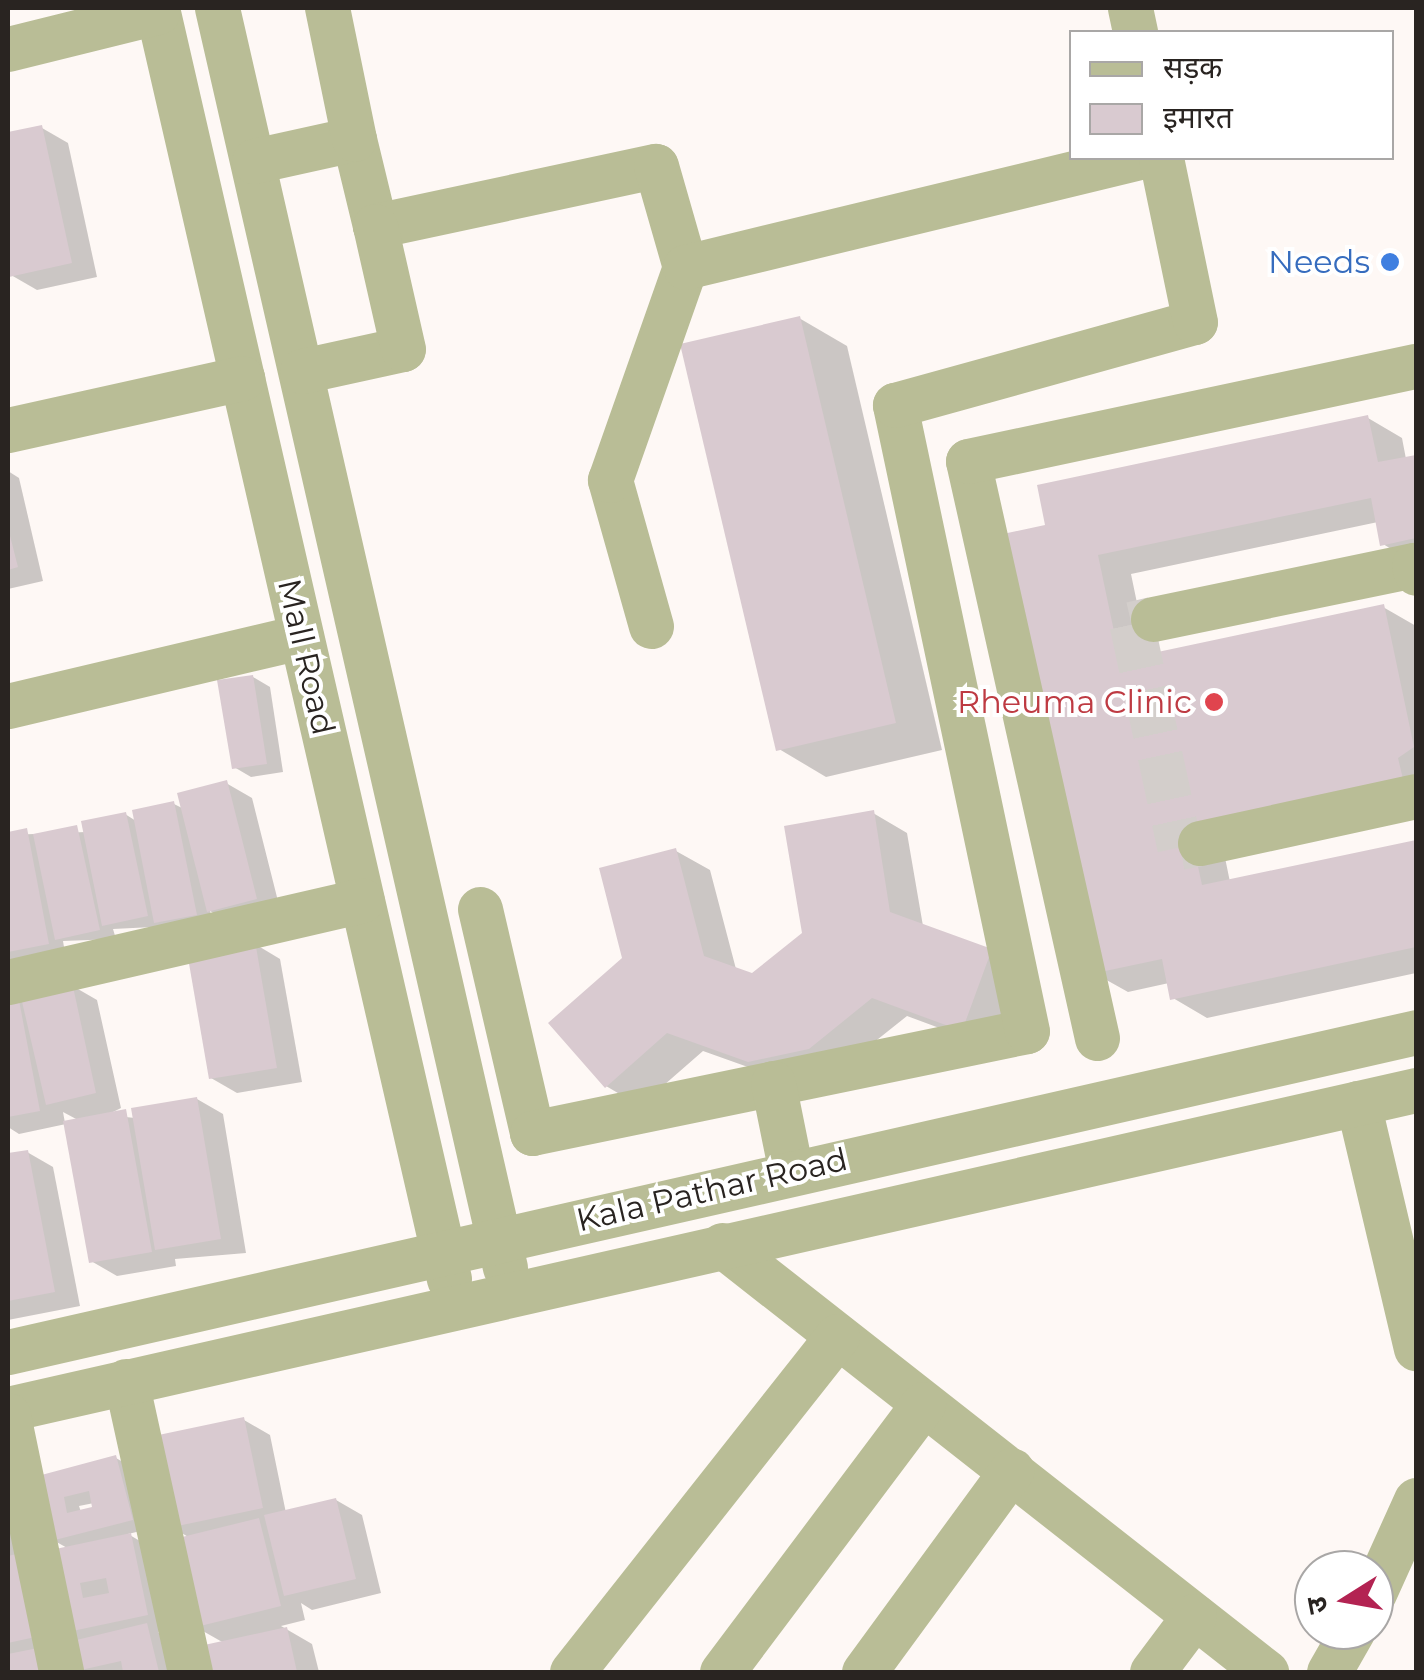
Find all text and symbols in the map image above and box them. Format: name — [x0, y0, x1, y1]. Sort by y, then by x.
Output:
legend — [1069, 30, 1394, 160]
text: सड़क — [1163, 49, 1222, 86]
text: इमारत — [1163, 99, 1233, 136]
place label: Needs — [1268, 243, 1370, 281]
marker: Needs — [1379, 251, 1401, 273]
street label: Mall Road — [269, 575, 343, 739]
place label: Rheuma Clinic — [957, 683, 1192, 721]
marker: Rheuma Clinic — [1201, 689, 1227, 715]
street label: Kala Pathar Road — [573, 1140, 851, 1240]
north arrow — [1294, 1550, 1394, 1650]
text: उ — [1298, 1594, 1335, 1617]

